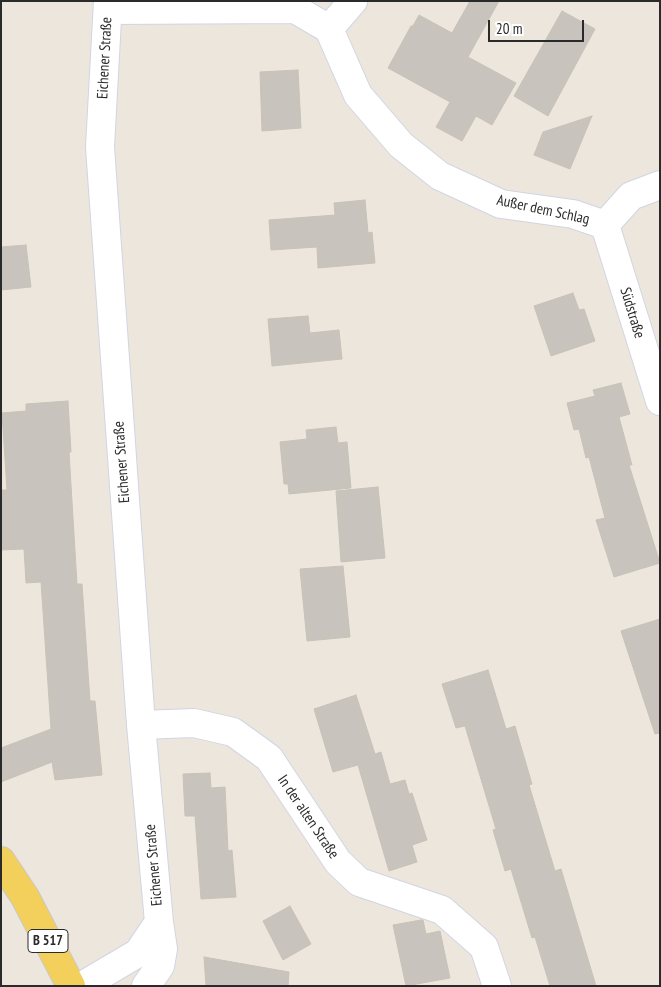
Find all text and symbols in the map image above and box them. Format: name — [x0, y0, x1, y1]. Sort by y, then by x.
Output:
scale bar — [491, 10, 587, 42]
street label: Eichener Straße — [94, 17, 116, 99]
text: 20 m — [496, 19, 522, 38]
street label: Außer dem Schlag — [495, 191, 591, 229]
street label: Südstraße — [616, 285, 648, 341]
street label: Eichener Straße — [110, 420, 134, 504]
street label: In der alten Straße — [273, 772, 343, 862]
street label: Eichener Straße — [141, 823, 167, 907]
road number: B 517 — [28, 929, 68, 952]

